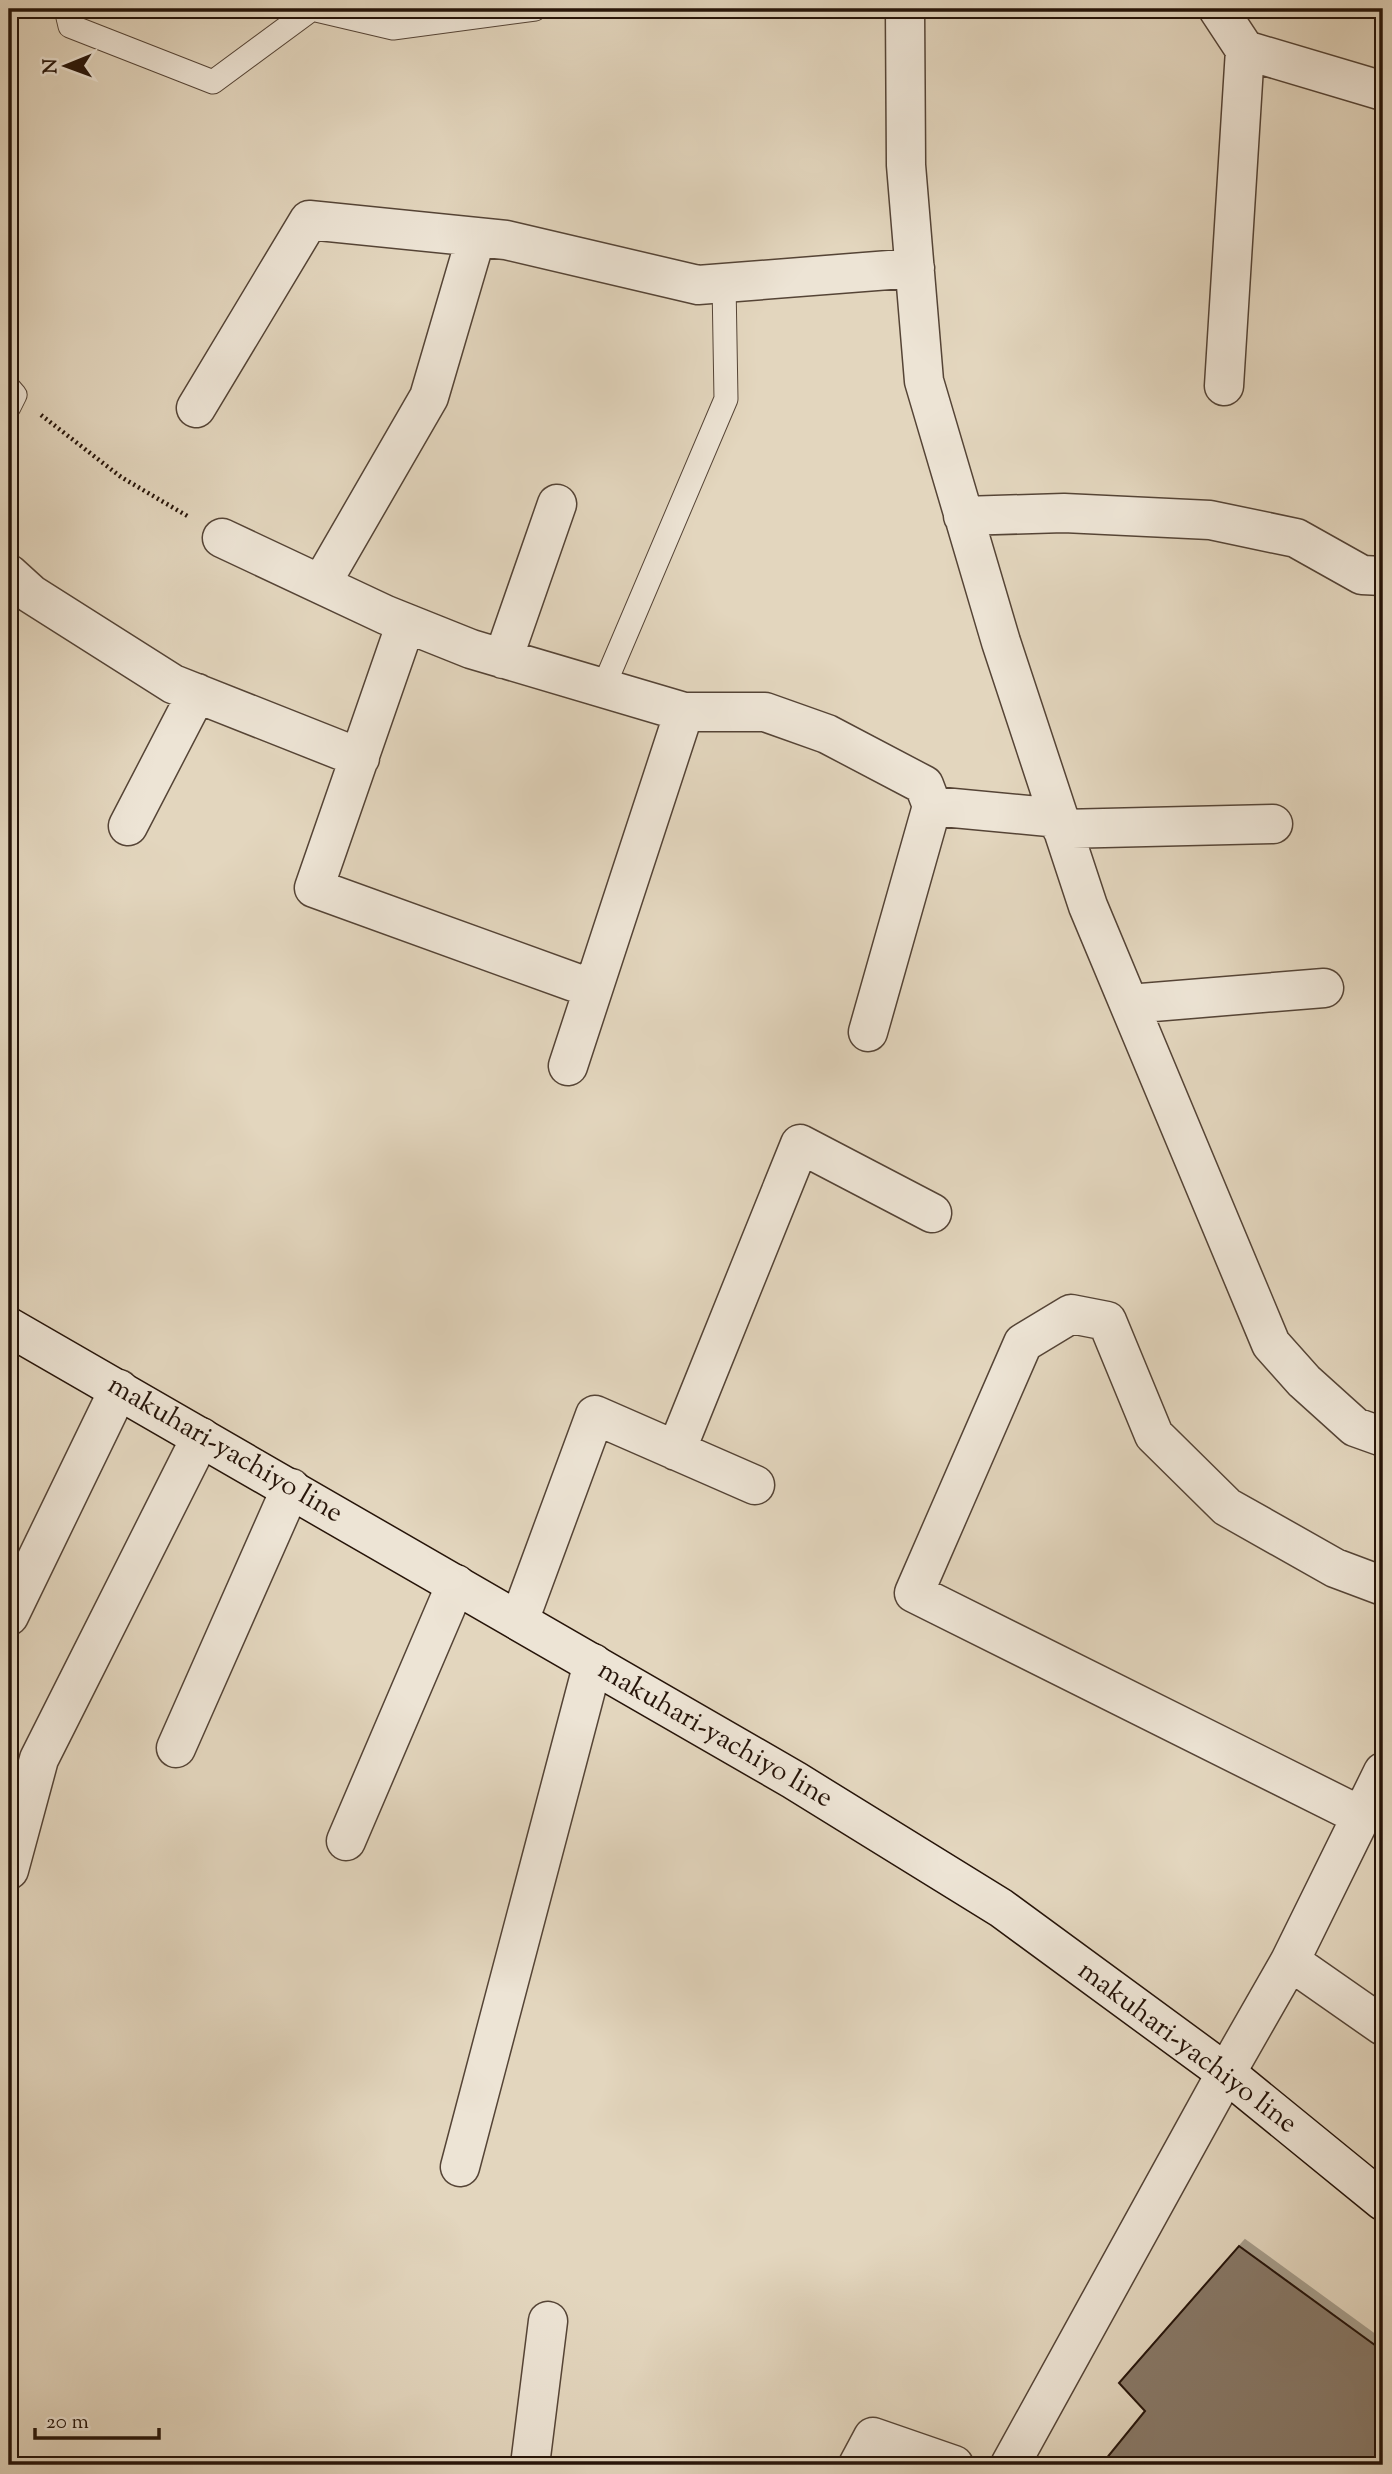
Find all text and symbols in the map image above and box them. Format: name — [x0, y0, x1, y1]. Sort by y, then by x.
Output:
north arrow — [32, 32, 102, 102]
text: N — [38, 58, 65, 74]
street label: makuhari-yachiyo line — [100, 1366, 350, 1534]
street label: makuhari-yachiyo line — [590, 1651, 840, 1819]
street label: makuhari-yachiyo line — [1069, 1952, 1305, 2144]
scale bar — [35, 2397, 159, 2441]
text: 20 m — [46, 2408, 89, 2438]

